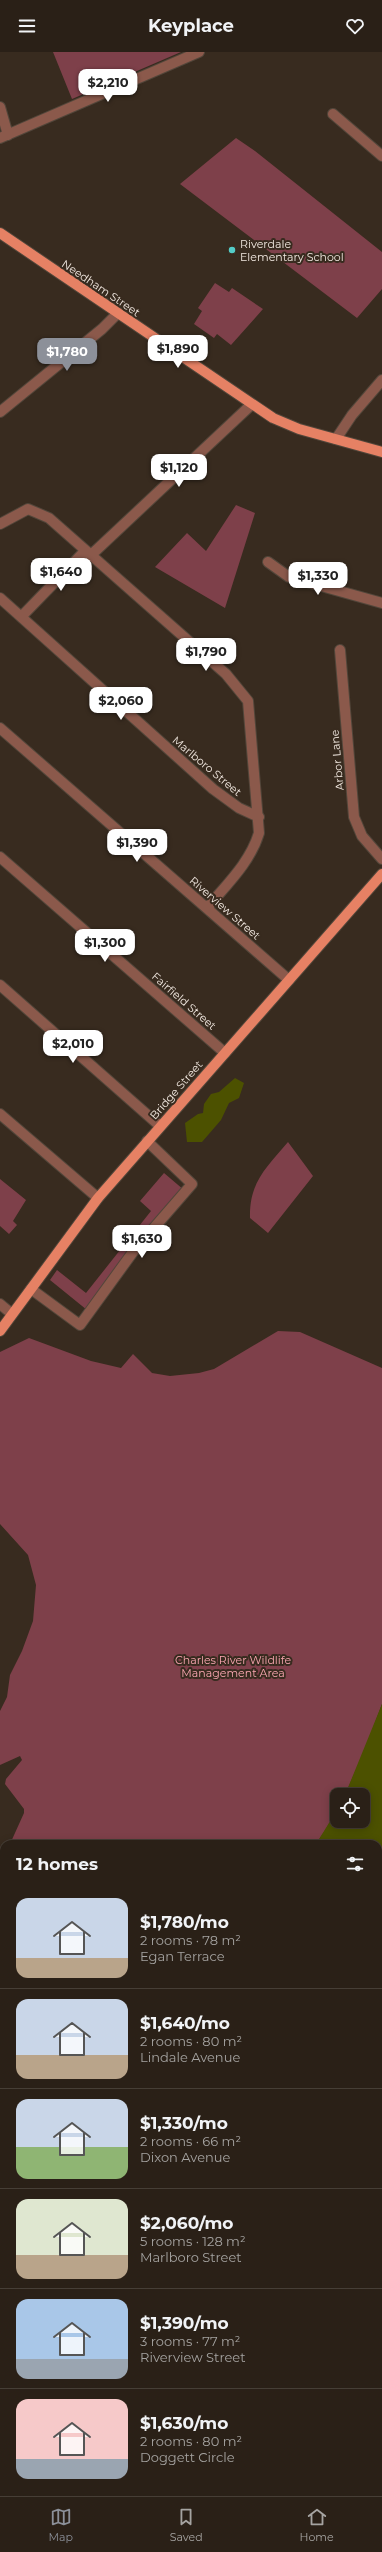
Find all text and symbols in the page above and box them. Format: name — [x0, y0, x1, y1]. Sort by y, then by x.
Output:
icon: menu — [16, 15, 38, 37]
text: Keyplace — [148, 15, 234, 37]
icon: heart — [344, 15, 366, 37]
pin: $2,210 — [75, 69, 141, 103]
text: $2,210 — [87, 74, 129, 90]
place label: Riverdale Elementary School — [240, 237, 344, 264]
marker: Riverdale Elementary School — [227, 245, 237, 255]
street label: Needham Street — [59, 257, 143, 320]
pin: $1,890 — [145, 335, 211, 369]
pin: $1,780 — [34, 338, 100, 372]
text: $1,890 — [157, 340, 199, 356]
text: $1,780 — [46, 343, 88, 359]
pin: $1,120 — [146, 454, 212, 488]
text: $1,120 — [160, 459, 198, 475]
pin: $1,640 — [28, 558, 94, 592]
pin: $1,330 — [285, 562, 351, 596]
text: $1,640 — [40, 563, 82, 579]
text: $1,330 — [298, 567, 338, 583]
pin: $1,790 — [173, 638, 239, 672]
text: $1,790 — [185, 643, 227, 659]
pin: $2,060 — [88, 687, 154, 721]
text: $2,060 — [98, 692, 144, 708]
street label: Arbor Lane — [327, 729, 347, 791]
street label: Marlboro Street — [170, 733, 245, 799]
pin: $1,390 — [104, 829, 170, 863]
text: $1,390 — [116, 834, 158, 850]
street label: Riverview Street — [187, 873, 264, 943]
pin: $1,300 — [72, 929, 138, 963]
text: $1,300 — [84, 934, 126, 950]
street label: Fairfield Street — [149, 969, 219, 1033]
pin: $2,010 — [40, 1030, 106, 1064]
text: $2,010 — [52, 1035, 94, 1051]
street label: Bridge Street — [147, 1057, 206, 1122]
pin: $1,630 — [109, 1225, 175, 1259]
text: $1,630 — [121, 1230, 163, 1246]
park label: Charles River Wildlife Management Area — [175, 1653, 291, 1680]
map controls — [330, 1788, 370, 1828]
button: locate — [330, 1788, 370, 1828]
icon: filters — [344, 1853, 366, 1875]
text: 12 homes — [16, 1854, 98, 1874]
text: $1,780/mo — [140, 1912, 229, 1932]
icon: home — [48, 1914, 96, 1962]
text: 2 rooms · 78 m² — [140, 1932, 241, 1948]
text: Egan Terrace — [140, 1948, 225, 1964]
text: $1,640/mo — [140, 2013, 230, 2033]
icon: home — [48, 2015, 96, 2063]
text: 2 rooms · 80 m² — [140, 2033, 242, 2049]
text: Lindale Avenue — [140, 2049, 240, 2065]
text: $1,330/mo — [140, 2113, 228, 2133]
icon: home — [48, 2115, 96, 2163]
text: 2 rooms · 66 m² — [140, 2133, 241, 2149]
text: Dixon Avenue — [140, 2149, 230, 2165]
text: $2,060/mo — [140, 2213, 233, 2233]
icon: home — [48, 2215, 96, 2263]
text: 5 rooms · 128 m² — [140, 2233, 246, 2249]
text: Marlboro Street — [140, 2249, 242, 2265]
text: $1,390/mo — [140, 2313, 229, 2333]
icon: home — [48, 2315, 96, 2363]
text: 3 rooms · 77 m² — [140, 2333, 240, 2349]
text: Riverview Street — [140, 2349, 245, 2365]
text: $1,630/mo — [140, 2413, 228, 2433]
icon: home — [48, 2415, 96, 2463]
text: 2 rooms · 80 m² — [140, 2433, 242, 2449]
text: Doggett Circle — [140, 2449, 235, 2465]
tab: Map — [48, 2506, 73, 2544]
tab: Saved — [170, 2506, 203, 2544]
tab: Home — [299, 2506, 334, 2544]

